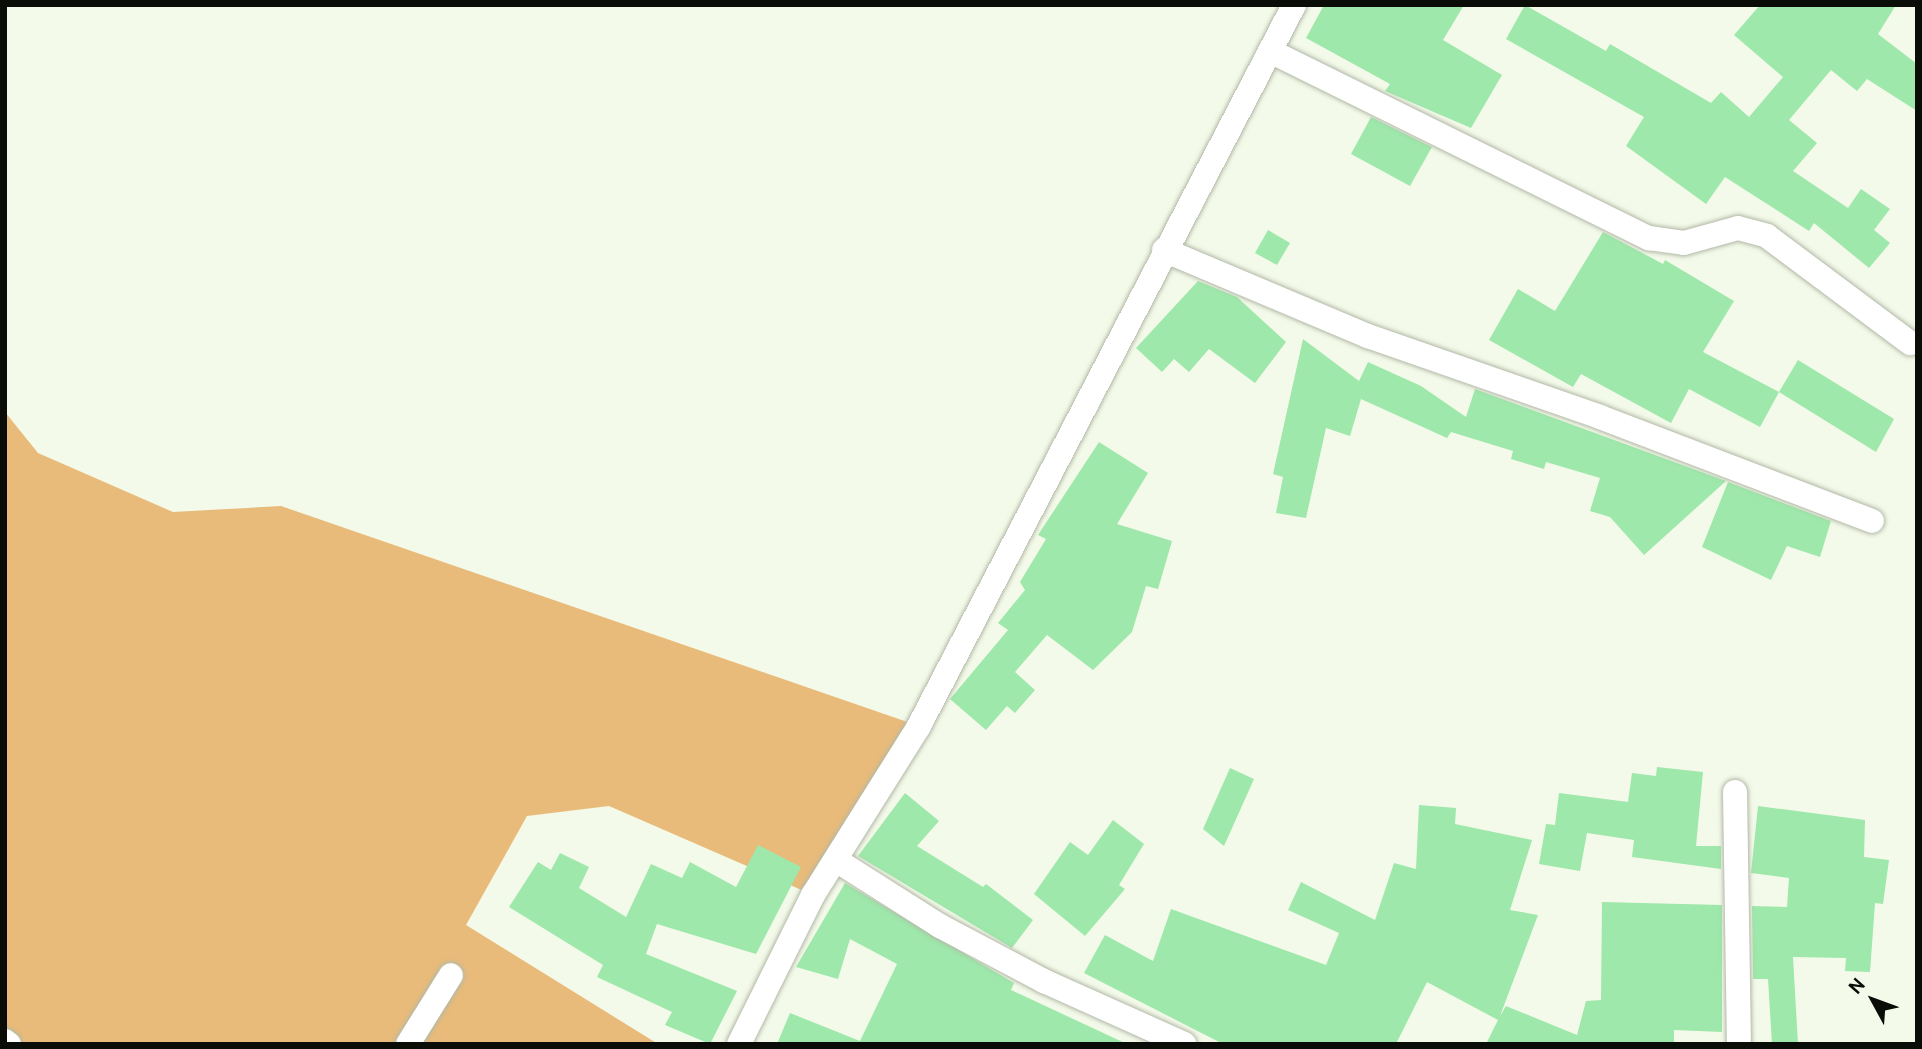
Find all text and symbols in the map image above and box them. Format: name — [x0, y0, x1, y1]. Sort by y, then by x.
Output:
north arrow — [1838, 965, 1908, 1035]
text: N — [1844, 973, 1870, 999]

